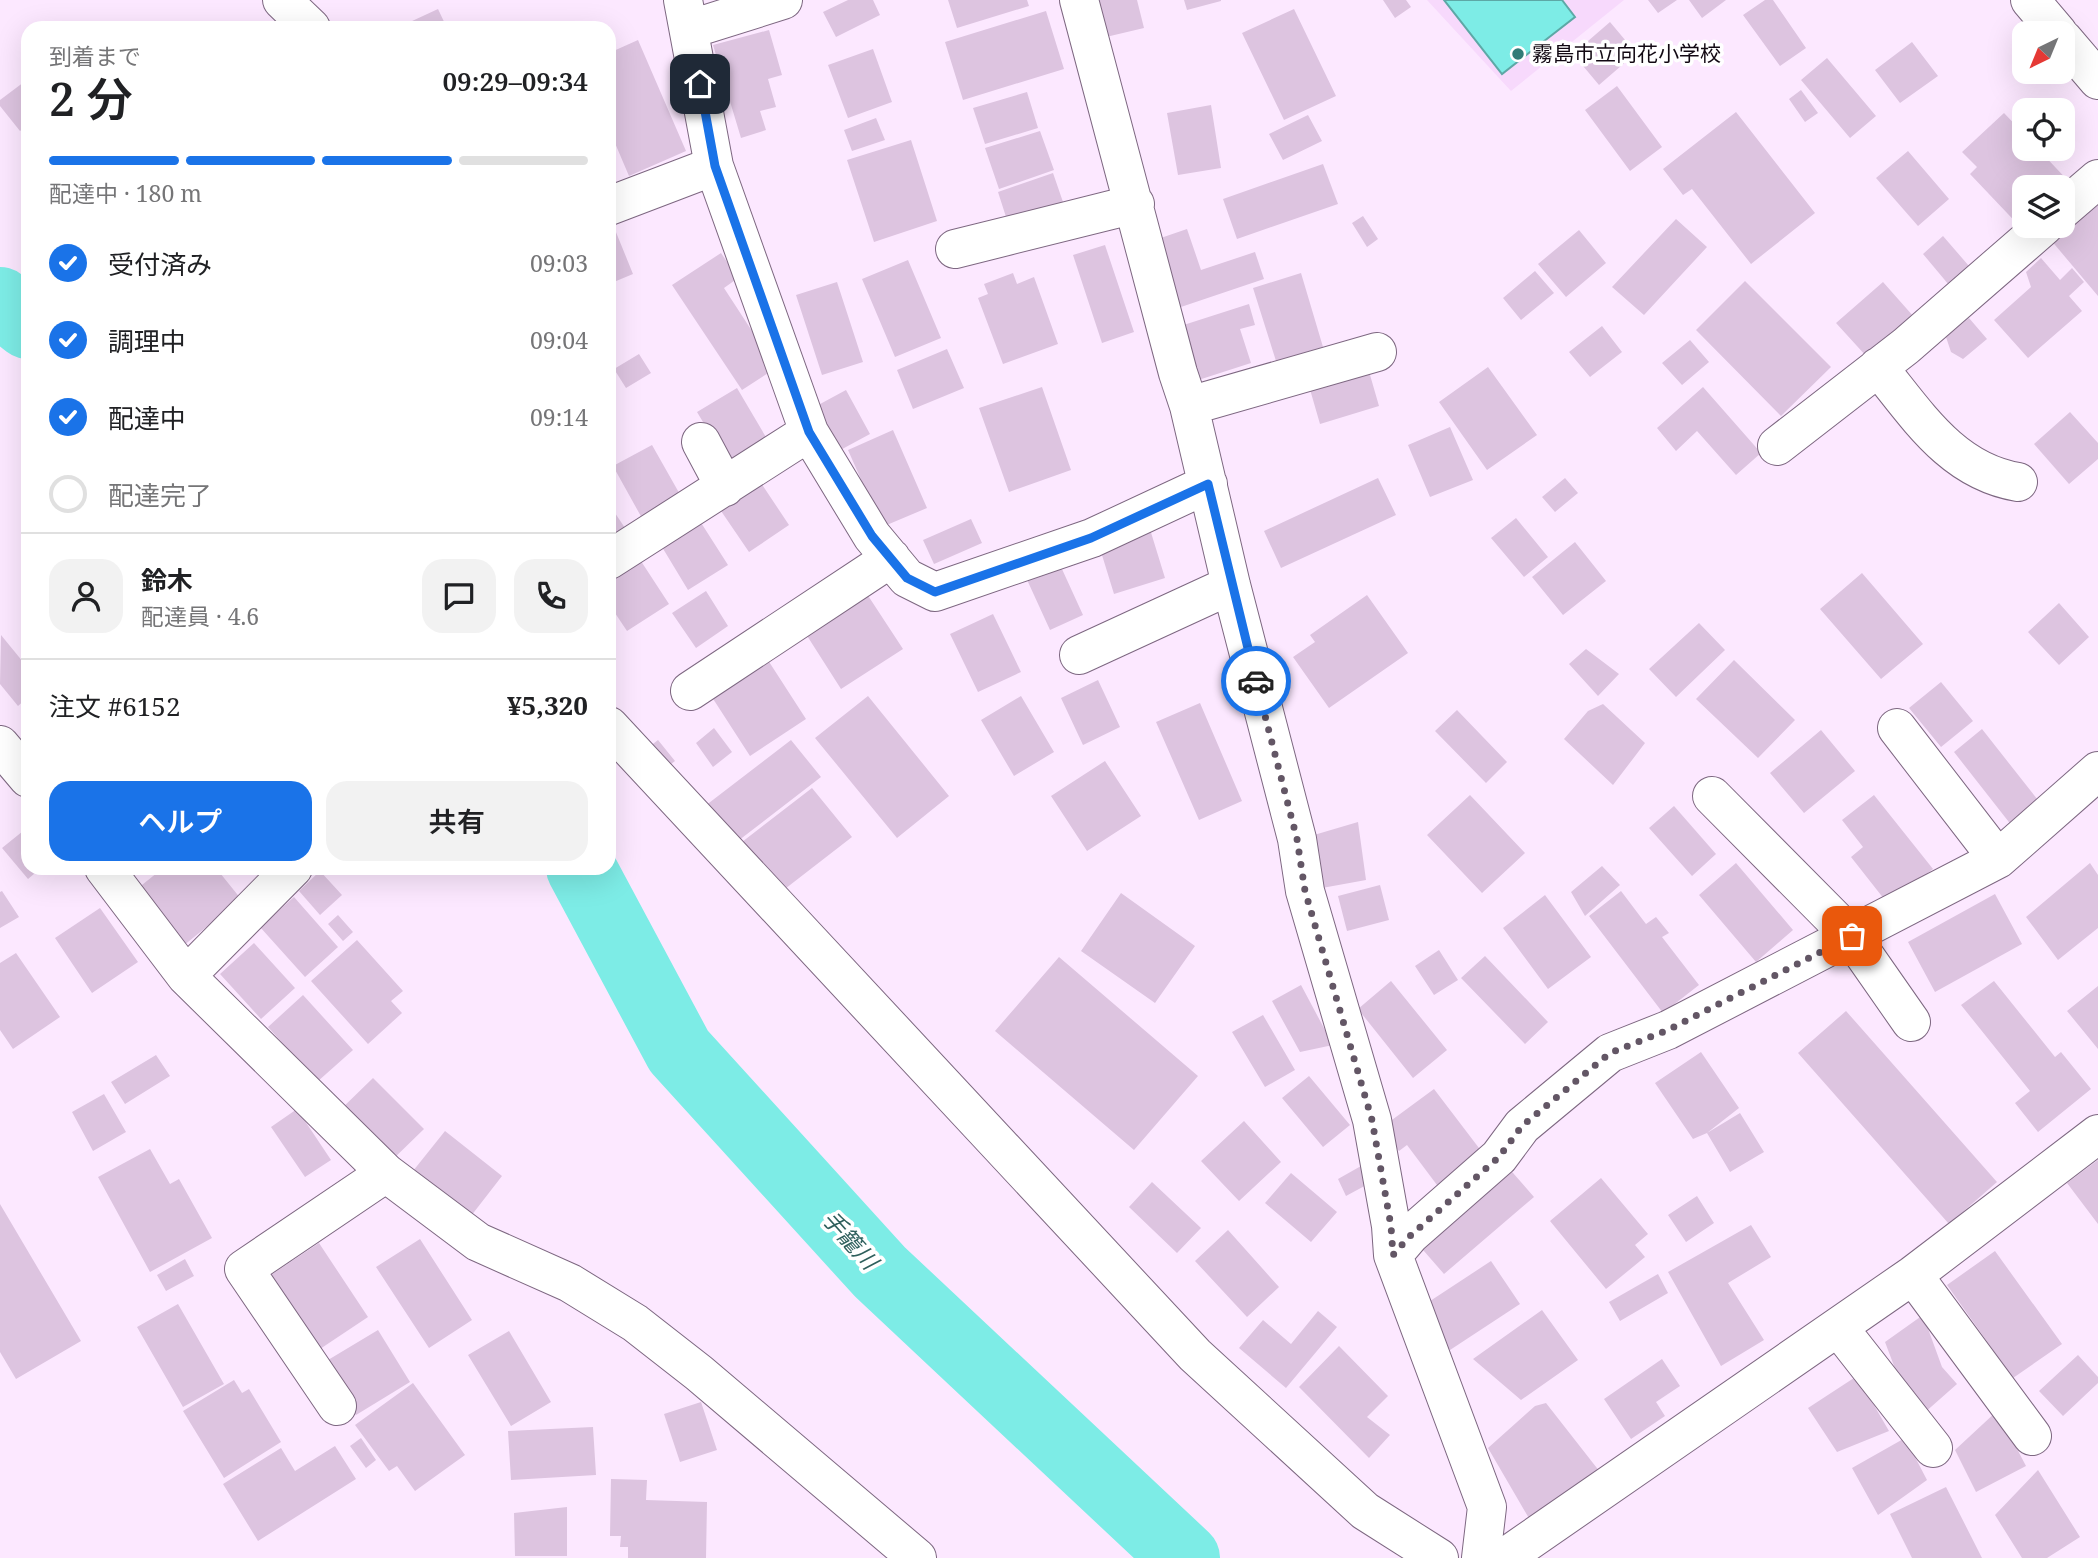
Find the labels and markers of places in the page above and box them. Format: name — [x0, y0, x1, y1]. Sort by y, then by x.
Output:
place label: 霧島市立向花小学校 — [1532, 39, 1721, 67]
marker: 霧島市立向花小学校 — [1510, 46, 1526, 62]
pin — [670, 54, 730, 114]
pin — [1822, 906, 1882, 966]

